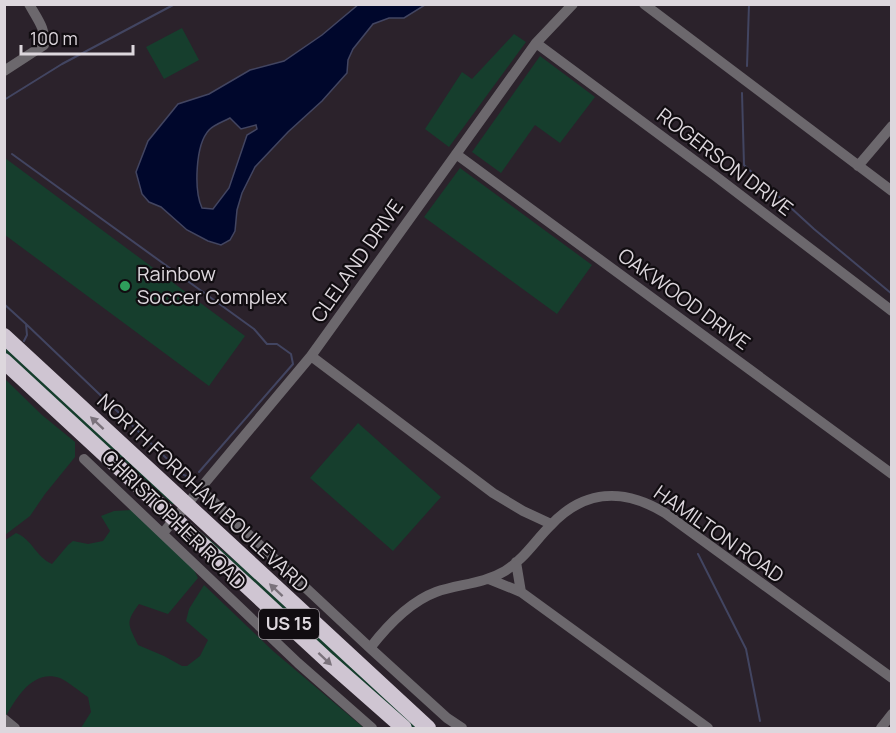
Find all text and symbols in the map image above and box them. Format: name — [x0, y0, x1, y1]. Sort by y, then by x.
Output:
scale bar — [21, 18, 134, 56]
text: 100 m — [30, 26, 78, 50]
street label: ROGERSON DRIVE — [652, 102, 799, 222]
street label: CLELAND DRIVE — [304, 194, 409, 327]
street label: OAKWOOD DRIVE — [613, 241, 756, 356]
place label: Rainbow Soccer Complex — [137, 260, 287, 310]
marker: Rainbow Soccer Complex — [118, 279, 132, 293]
street label: NORTH FORDHAM BOULEVARD — [92, 387, 315, 598]
one-way arrow — [90, 417, 105, 430]
street label: CHRISTOPHER ROAD — [96, 444, 252, 596]
street label: HAMILTON ROAD — [649, 479, 790, 589]
one-way arrow — [269, 584, 284, 597]
road number: US 15 — [259, 609, 319, 639]
one-way arrow — [318, 652, 333, 666]

